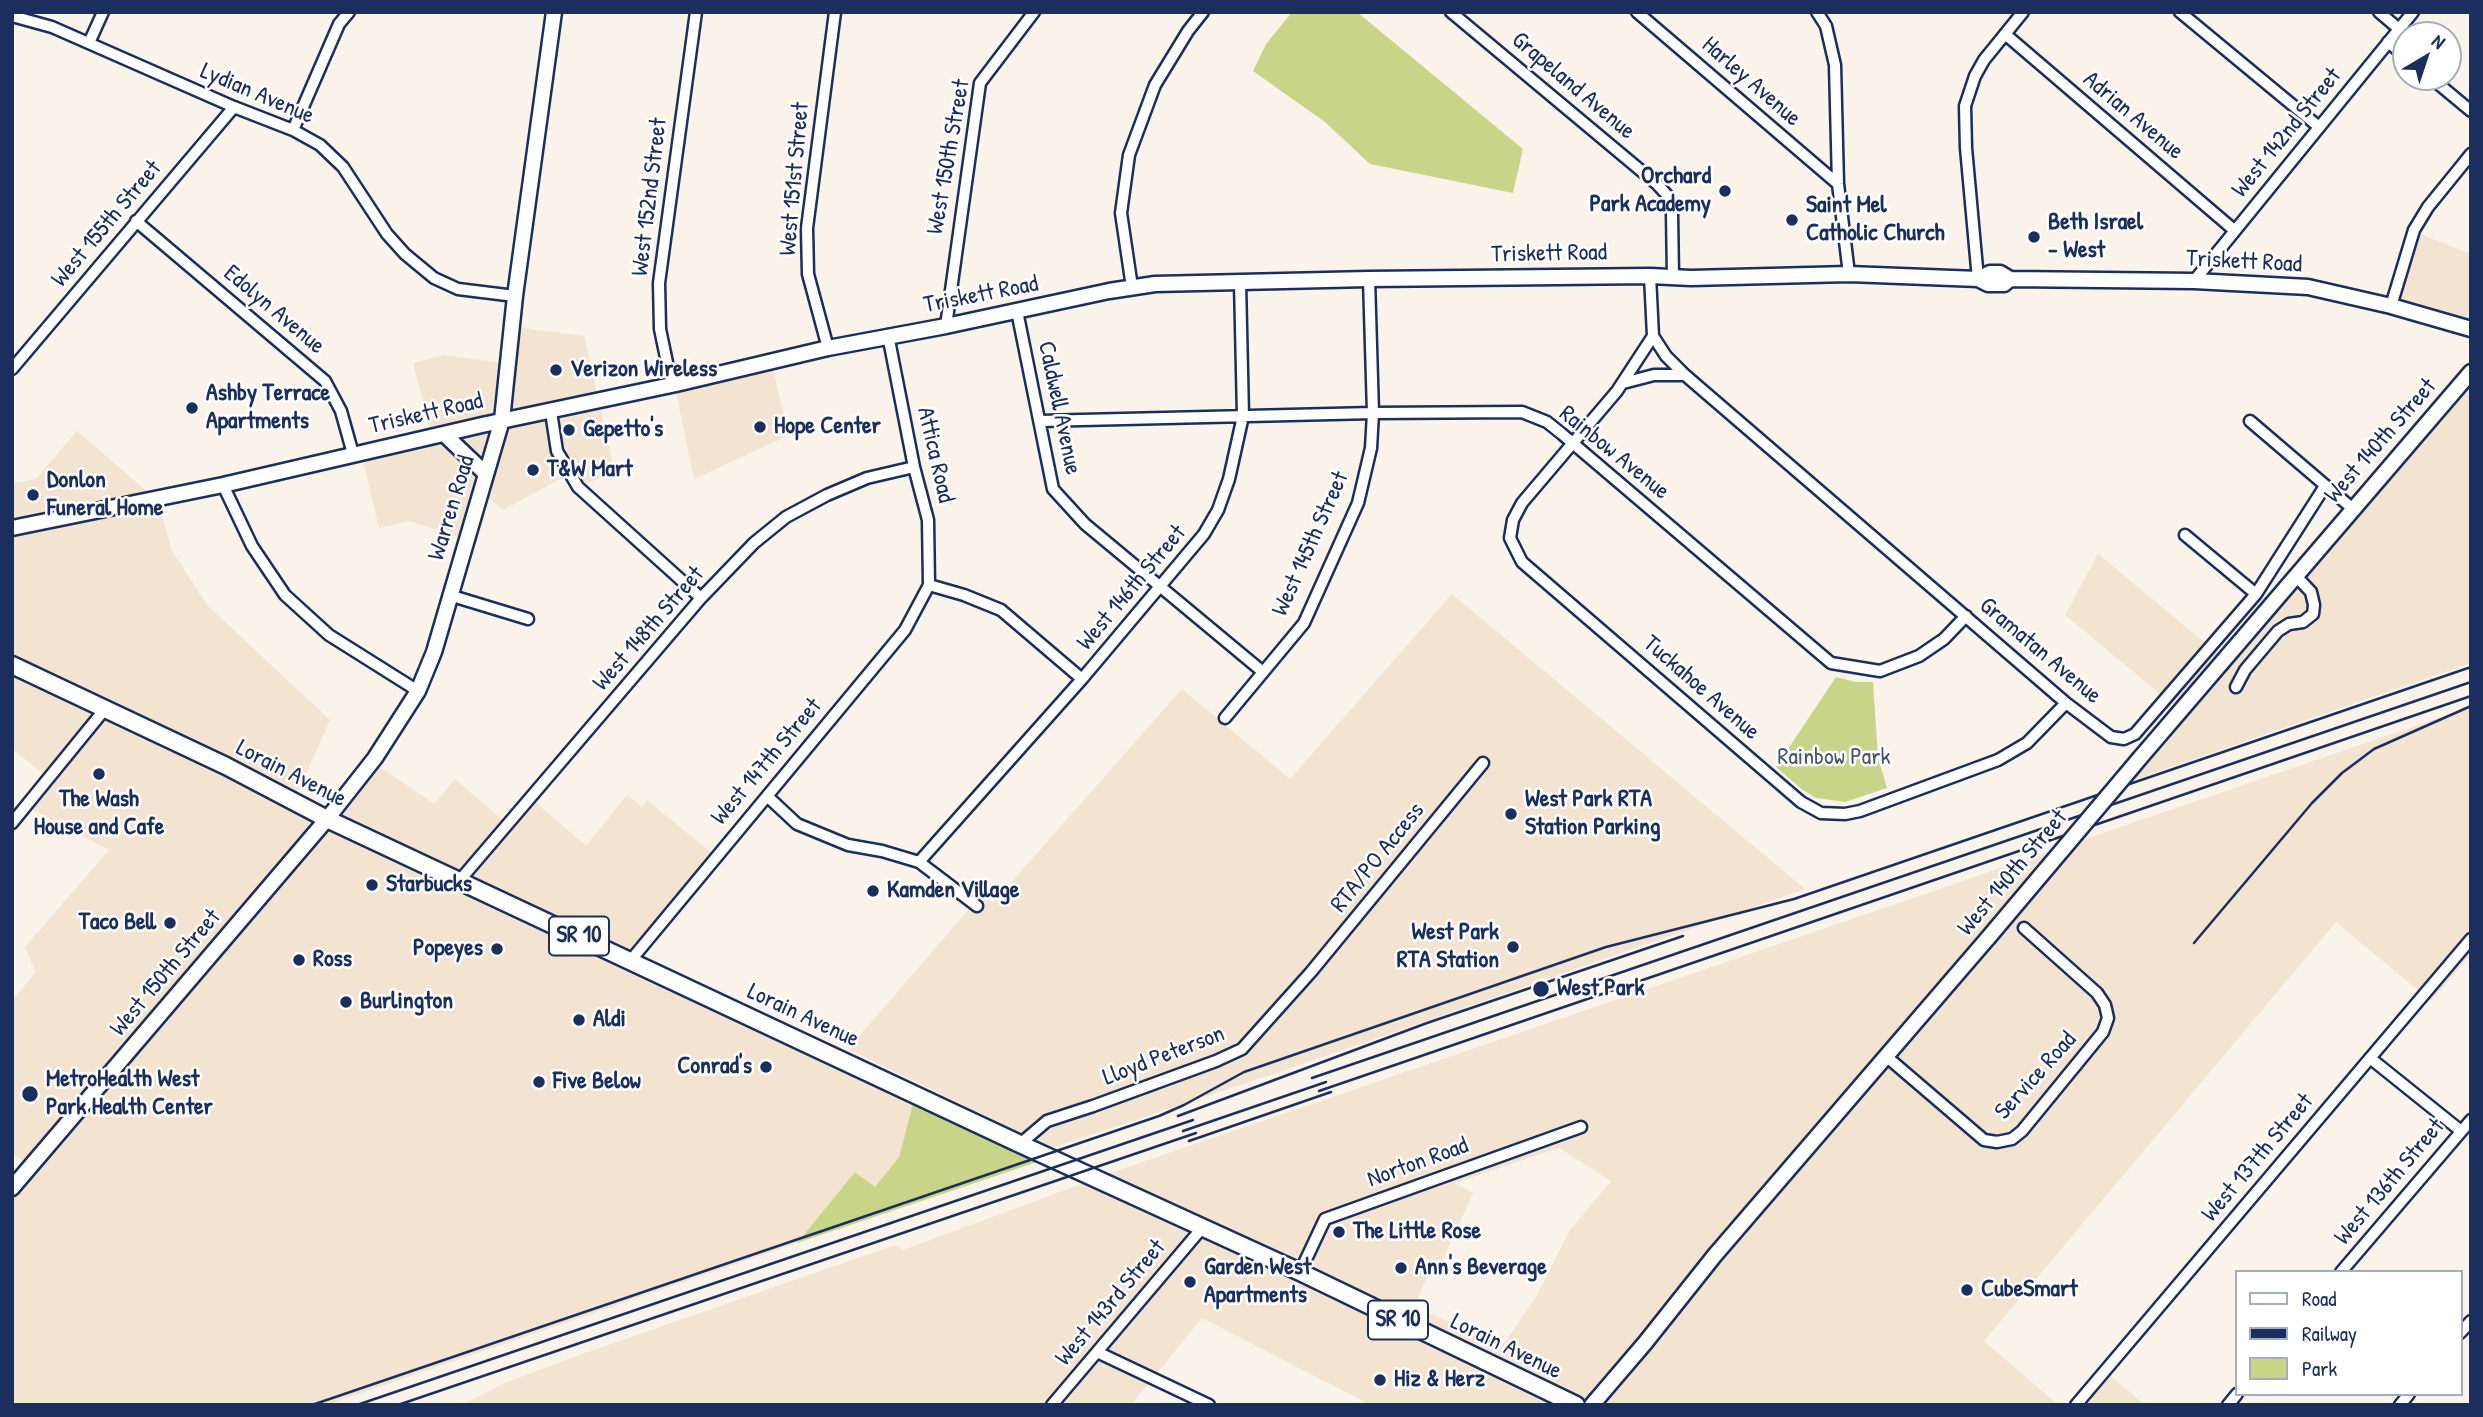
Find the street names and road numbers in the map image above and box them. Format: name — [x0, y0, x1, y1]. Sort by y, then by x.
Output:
street label: Grapeland Avenue — [1505, 26, 1641, 146]
street label: Harley Avenue — [1695, 31, 1807, 133]
street label: Lydian Avenue — [196, 57, 318, 131]
street label: West 142nd Street — [2226, 63, 2348, 203]
street label: Adrian Avenue — [2077, 66, 2189, 166]
street label: West 150th Street — [921, 77, 977, 237]
street label: West 151st Street — [774, 101, 816, 257]
street label: West 152nd Street — [626, 116, 674, 278]
street label: West 155th Street — [46, 155, 168, 293]
street label: Triskett Road — [1491, 239, 1607, 269]
street label: Triskett Road — [2185, 245, 2303, 279]
street label: Edolyn Avenue — [217, 259, 331, 361]
street label: Triskett Road — [921, 270, 1041, 320]
street label: Caldwell Avenue — [1031, 339, 1087, 477]
street label: West 140th Street — [2319, 373, 2443, 509]
street label: Triskett Road — [366, 387, 486, 441]
street label: Rainbow Avenue — [1553, 400, 1675, 506]
street label: Attica Road — [910, 404, 960, 506]
street label: Warren Road — [422, 452, 482, 564]
street label: West 145th Street — [1266, 467, 1356, 621]
street label: West 146th Street — [1071, 520, 1193, 656]
street label: West 148th Street — [587, 561, 711, 697]
street label: Gramatan Avenue — [1973, 592, 2107, 710]
street label: Tuckahoe Avenue — [1637, 630, 1765, 746]
street label: West 147th Street — [706, 693, 828, 831]
street label: Lorain Avenue — [231, 734, 351, 814]
street label: RTA/PO Access — [1325, 797, 1431, 919]
street label: West 140th Street — [1952, 804, 2074, 942]
street label: West 150th Street — [105, 904, 227, 1042]
road number: SR 10 — [549, 917, 609, 956]
street label: Lorain Avenue — [743, 978, 863, 1054]
street label: Lloyd Peterson — [1099, 1020, 1229, 1092]
street label: Service Road — [1989, 1026, 2083, 1126]
street label: West 137th Street — [2196, 1088, 2320, 1228]
street label: West 136th Street — [2329, 1113, 2451, 1251]
street label: Norton Road — [1364, 1131, 1472, 1195]
street label: West 143rd Street — [1050, 1234, 1172, 1372]
road number: SR 10 — [1368, 1301, 1428, 1340]
street label: Lorain Avenue — [1446, 1308, 1566, 1386]

